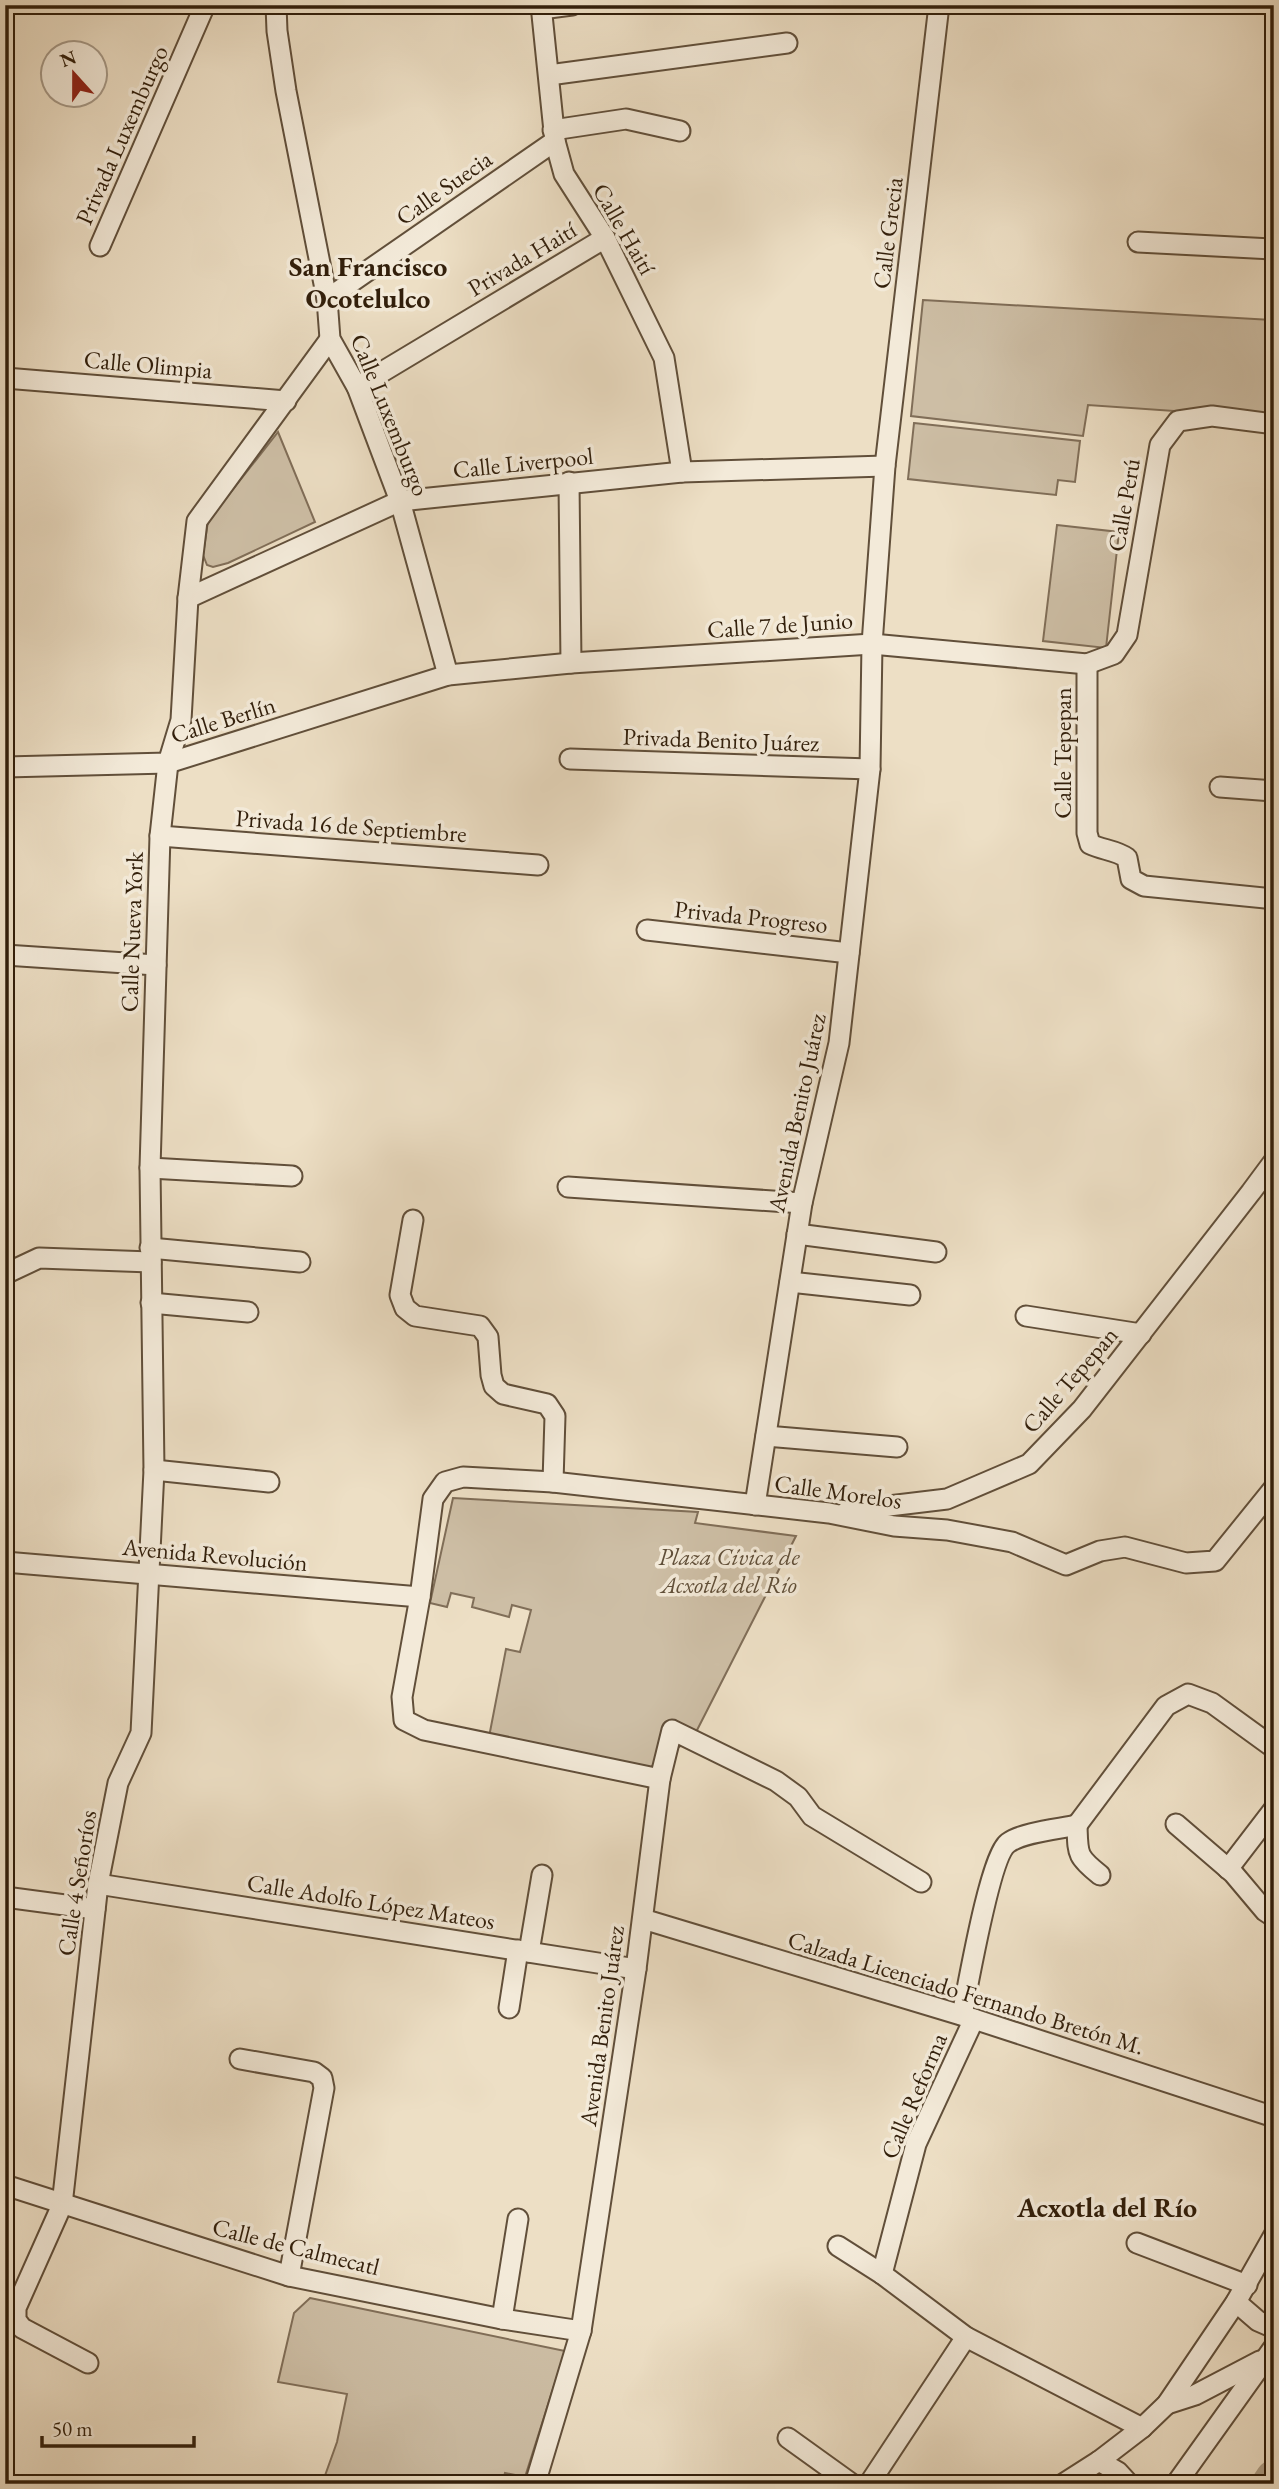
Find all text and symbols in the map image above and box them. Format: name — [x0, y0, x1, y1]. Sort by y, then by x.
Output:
north arrow — [38, 38, 108, 108]
street label: Privada Luxemburgo — [68, 40, 175, 229]
text: N — [56, 44, 80, 73]
street label: Calle Suecia — [390, 143, 498, 232]
street label: Calle Grecia — [865, 175, 910, 290]
street label: Calle Haití — [586, 177, 663, 280]
street label: Privada Haití — [462, 214, 582, 303]
district label: San Francisco Ocotelulco — [289, 248, 447, 316]
street label: Calle Luxemburgo — [344, 329, 437, 500]
street label: Calle Olimpia — [83, 343, 214, 386]
street label: Calle Liverpool — [451, 440, 595, 485]
street label: Calle Perú — [1100, 455, 1147, 554]
street label: Calle 7 de Junio — [706, 604, 854, 645]
street label: Calle Tepepan — [1047, 687, 1078, 819]
street label: Calle Berlín — [167, 689, 279, 750]
street label: Privada Benito Juárez — [622, 721, 820, 758]
street label: Privada 16 de Septiembre — [234, 802, 468, 849]
street label: Calle Nueva York — [113, 851, 150, 1013]
street label: Privada Progreso — [673, 893, 829, 940]
street label: Avenida Benito Juárez — [760, 1011, 833, 1216]
street label: Calle Tepepan — [1015, 1320, 1125, 1439]
street label: Calle Morelos — [772, 1467, 904, 1516]
street label: Avenida Revolución — [120, 1531, 309, 1578]
park label: Plaza Cívica de Acxotla del Río — [658, 1541, 801, 1600]
street label: Calle 4 Señoríos — [50, 1808, 103, 1958]
street label: Calle Adolfo López Mateos — [245, 1867, 497, 1936]
street label: Calzada Licenciado Fernando Bretón M. — [784, 1923, 1148, 2062]
street label: Avenida Benito Juárez — [572, 1924, 631, 2129]
street label: Calle Reforma — [873, 2028, 954, 2164]
district label: Acxotla del Río — [1016, 2189, 1197, 2225]
street label: Calle de Calmecatl — [209, 2211, 383, 2282]
scale bar — [42, 2405, 194, 2449]
text: 50 m — [52, 2415, 93, 2442]

